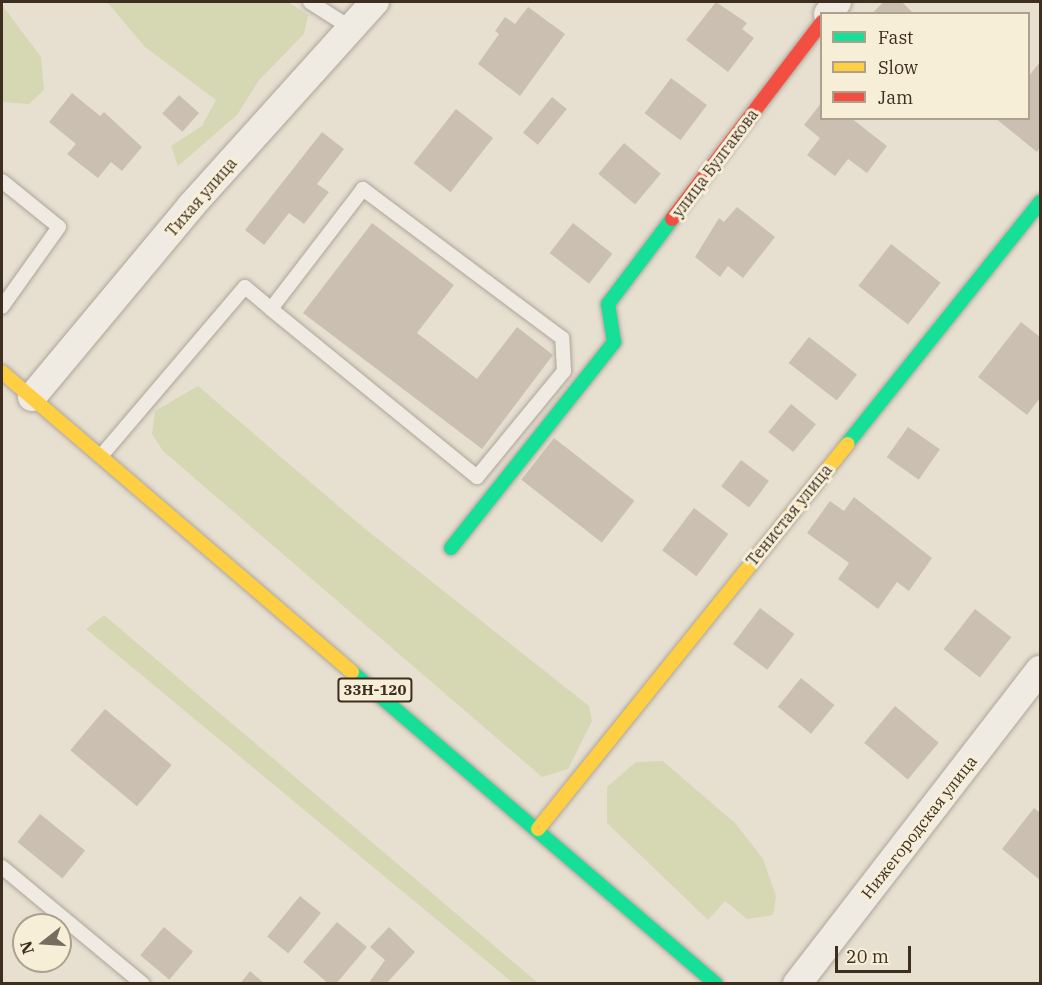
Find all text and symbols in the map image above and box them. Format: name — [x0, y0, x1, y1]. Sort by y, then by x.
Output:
legend — [820, 12, 1030, 120]
text: Fast — [878, 26, 913, 49]
text: Slow — [878, 56, 918, 79]
text: Jam — [878, 86, 913, 109]
street label: улица Булгакова — [668, 105, 762, 221]
street label: Тихая улица — [161, 153, 241, 241]
street label: Тенистая улица — [742, 460, 836, 570]
road number: 33Н-120 — [336, 678, 414, 702]
street label: Нижегородская улица — [857, 752, 981, 902]
north arrow — [12, 913, 72, 973]
scale bar — [838, 934, 914, 972]
text: N — [15, 939, 38, 957]
text: 20 m — [846, 945, 889, 968]

